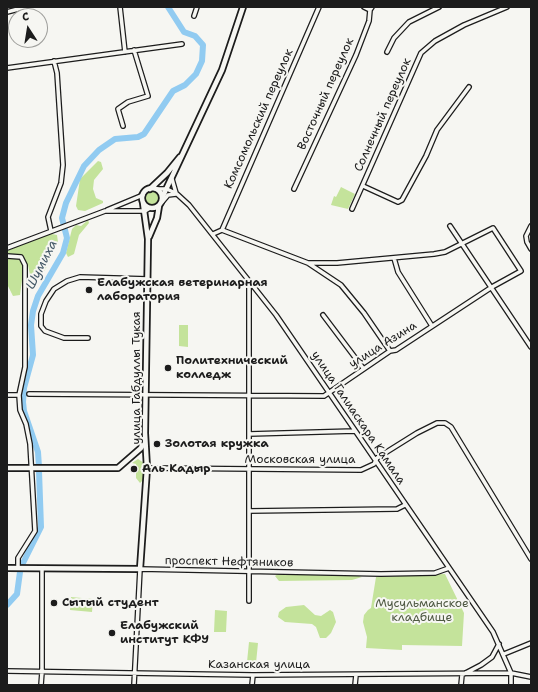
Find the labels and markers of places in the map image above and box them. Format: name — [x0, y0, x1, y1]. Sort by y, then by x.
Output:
place label: Елабужская ветеринарная лаборатория — [97, 276, 268, 304]
marker: Елабужская ветеринарная лаборатория — [84, 285, 94, 295]
place label: Политехнический колледж — [176, 354, 288, 382]
marker: Политехнический колледж — [163, 363, 173, 373]
place label: Золотая кружка — [165, 437, 269, 451]
marker: Золотая кружка — [152, 439, 162, 449]
place label: Аль Кадыр — [142, 462, 211, 476]
marker: Аль Кадыр — [129, 464, 139, 474]
place label: Сытый студент — [62, 596, 159, 610]
marker: Сытый студент — [49, 598, 59, 608]
place label: Елабужский институт КФУ — [120, 619, 209, 647]
marker: Елабужский институт КФУ — [107, 628, 117, 638]

